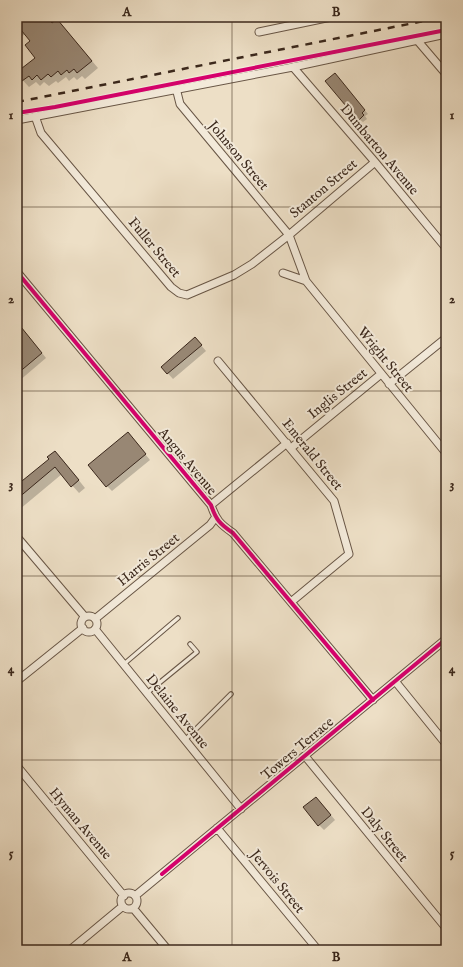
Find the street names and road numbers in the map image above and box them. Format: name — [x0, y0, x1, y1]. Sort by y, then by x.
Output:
street label: Dumbarton Avenue — [336, 100, 423, 199]
street label: Johnson Street — [203, 116, 273, 194]
street label: Stanton Street — [286, 155, 361, 222]
street label: Fuller Street — [124, 214, 185, 282]
street label: Wright Street — [353, 323, 417, 396]
street label: Inglis Street — [304, 364, 371, 423]
street label: Emerald Street — [278, 415, 347, 494]
street label: Angus Avenue — [153, 423, 221, 499]
street label: Harris Street — [114, 529, 184, 590]
street label: Delaine Avenue — [142, 671, 213, 753]
street label: Towers Terrace — [258, 713, 338, 784]
street label: Hyman Avenue — [45, 784, 116, 864]
street label: Daly Street — [357, 803, 412, 866]
street label: Jervois Street — [245, 844, 309, 917]

